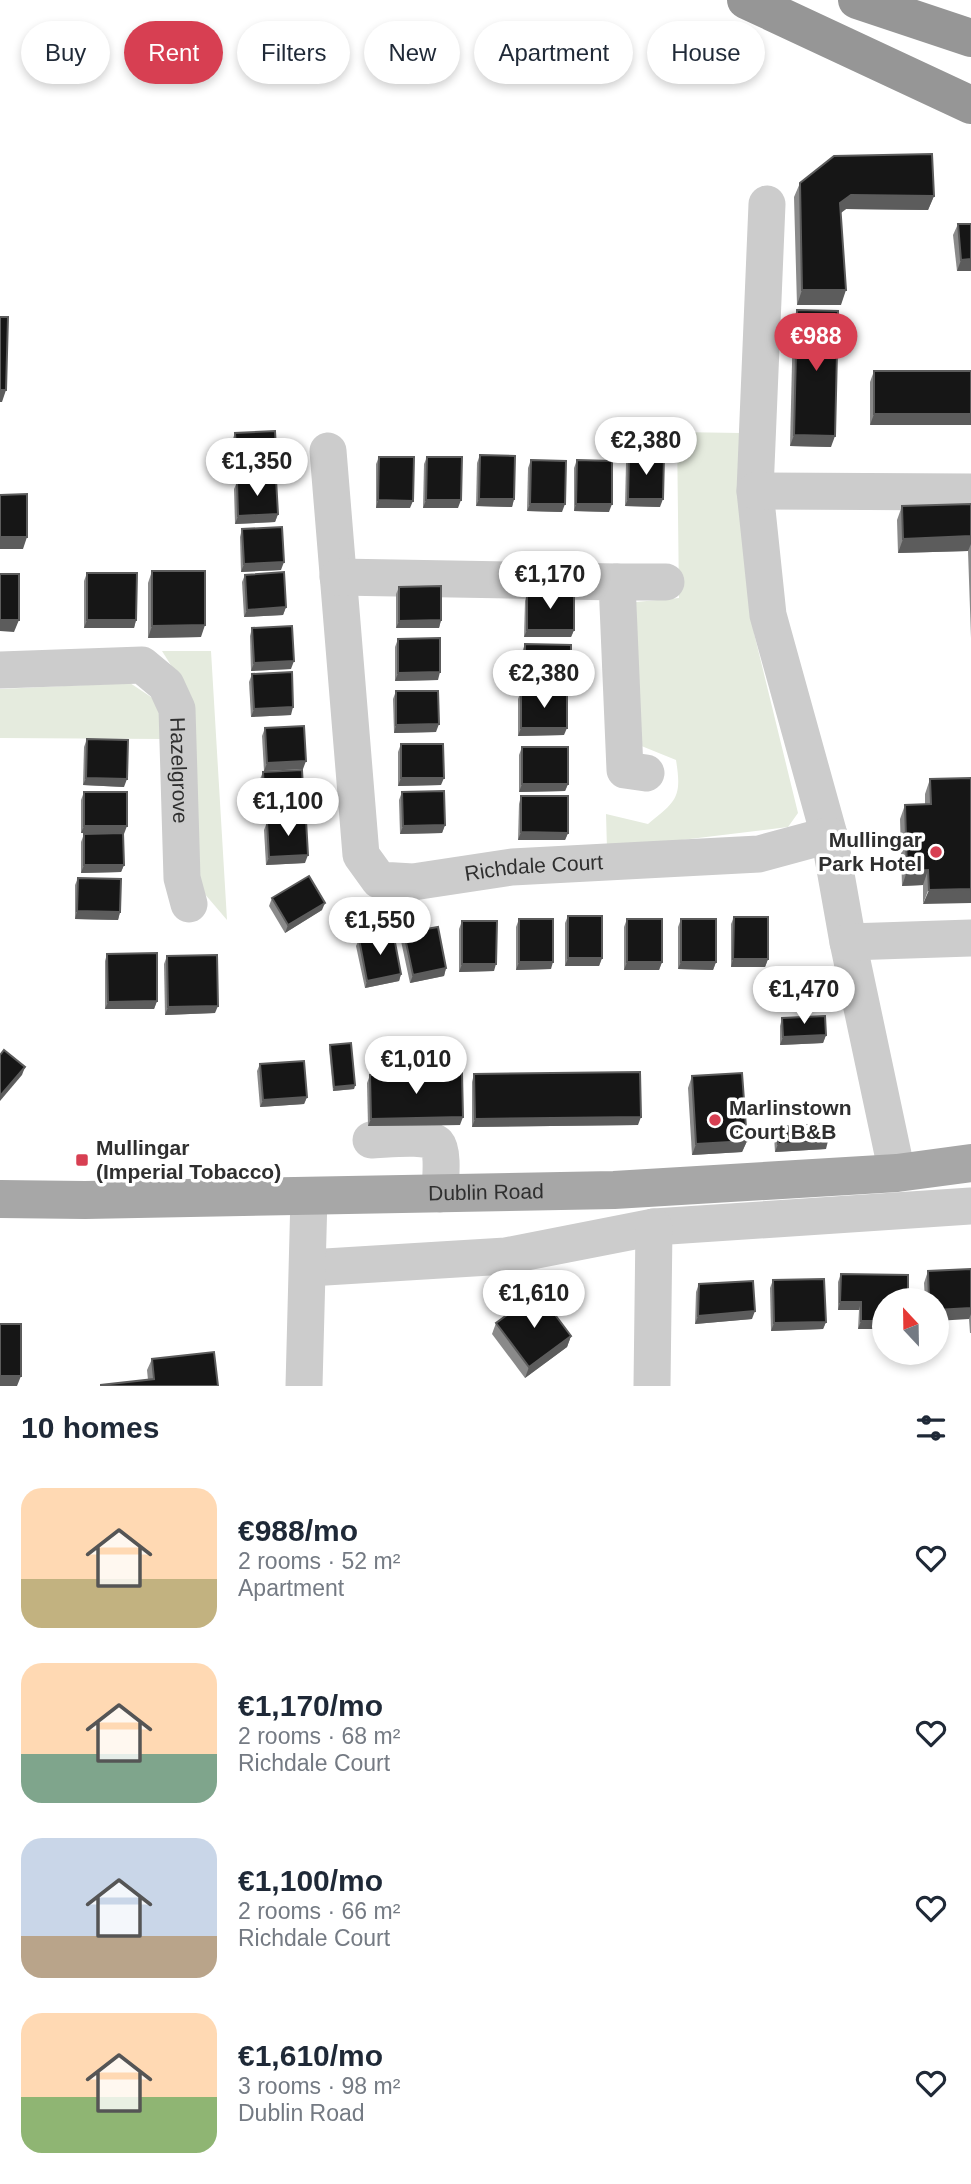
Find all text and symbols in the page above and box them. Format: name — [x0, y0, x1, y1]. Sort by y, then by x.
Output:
chip: Buy — [21, 21, 110, 84]
chip: Rent — [124, 21, 223, 84]
chip: Filters — [237, 21, 350, 84]
chip: New — [364, 21, 460, 84]
chip: Apartment — [474, 21, 633, 84]
chip: House — [647, 21, 765, 84]
pin: €988 — [775, 314, 857, 373]
text: €988 — [790, 323, 842, 349]
pin: €2,380 — [589, 418, 703, 477]
text: €2,380 — [611, 427, 681, 453]
pin: €1,350 — [200, 438, 314, 498]
text: €1,350 — [222, 448, 292, 474]
pin: €1,170 — [493, 552, 607, 611]
text: €1,170 — [515, 561, 585, 587]
pin: €2,380 — [487, 650, 601, 710]
text: €2,380 — [509, 660, 579, 686]
street label: Hazelgrove — [166, 717, 192, 824]
pin: €1,100 — [231, 778, 345, 838]
text: €1,100 — [253, 788, 323, 814]
place label: Mullingar Park Hotel — [818, 828, 922, 875]
marker: Mullingar Park Hotel — [928, 844, 944, 860]
street label: Richdale Court — [463, 850, 604, 885]
pin: €1,550 — [323, 898, 437, 957]
text: €1,550 — [345, 907, 415, 933]
pin: €1,470 — [747, 967, 861, 1026]
text: €1,470 — [769, 976, 839, 1002]
pin: €1,010 — [359, 1036, 473, 1096]
text: €1,010 — [381, 1046, 451, 1072]
place label: Marlinstown Court B&B — [729, 1096, 852, 1143]
marker: Marlinstown Court B&B — [707, 1112, 723, 1128]
place label: Mullingar (Imperial Tobacco) — [96, 1136, 281, 1183]
marker: Mullingar (Imperial Tobacco) — [74, 1152, 90, 1168]
street label: Dublin Road — [428, 1179, 544, 1205]
pin: €1,610 — [477, 1270, 591, 1330]
text: €1,610 — [499, 1280, 569, 1306]
north arrow — [872, 1288, 948, 1365]
map controls — [872, 1288, 949, 1365]
icon: filters — [912, 1409, 950, 1447]
text: 10 homes — [21, 1411, 159, 1444]
text: €988/mo — [238, 1514, 358, 1547]
icon: home — [77, 1516, 161, 1600]
icon: heart — [912, 1539, 950, 1577]
text: 2 rooms · 52 m² — [238, 1548, 400, 1574]
text: Apartment — [238, 1575, 344, 1601]
text: €1,170/mo — [238, 1689, 383, 1722]
icon: home — [77, 1691, 161, 1775]
icon: heart — [912, 1714, 950, 1752]
text: 2 rooms · 68 m² — [238, 1723, 400, 1749]
text: Richdale Court — [238, 1750, 390, 1776]
text: €1,100/mo — [238, 1864, 383, 1897]
icon: home — [77, 1866, 161, 1950]
icon: heart — [912, 1889, 950, 1927]
text: 2 rooms · 66 m² — [238, 1898, 400, 1924]
text: Richdale Court — [238, 1925, 390, 1951]
text: €1,610/mo — [238, 2039, 383, 2072]
icon: home — [77, 2041, 161, 2125]
icon: heart — [912, 2064, 950, 2102]
text: 3 rooms · 98 m² — [238, 2073, 400, 2099]
text: Dublin Road — [238, 2100, 365, 2126]

